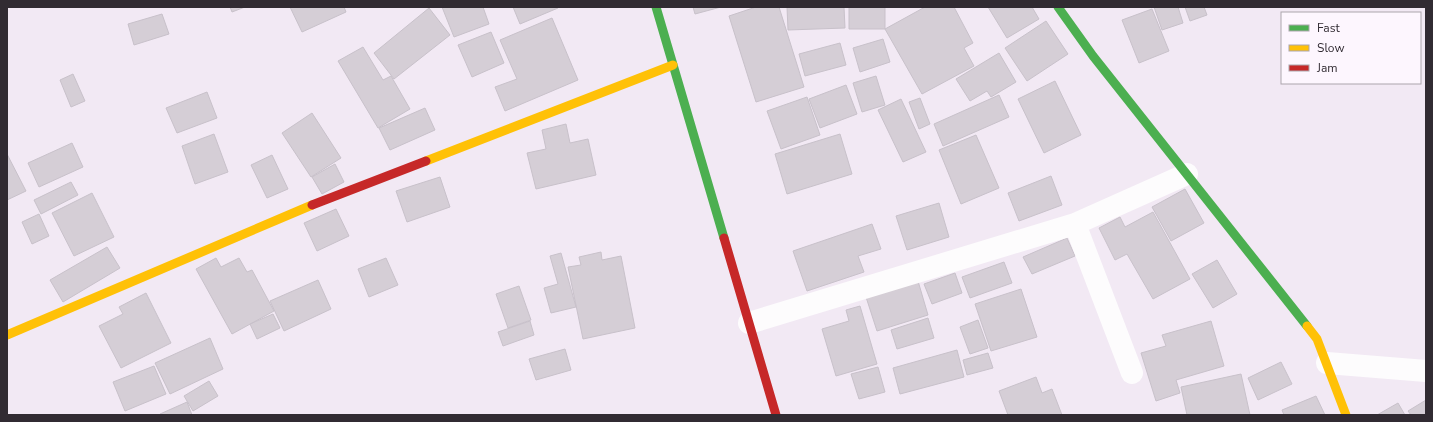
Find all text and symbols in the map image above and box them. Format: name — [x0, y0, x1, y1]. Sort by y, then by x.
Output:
legend — [1281, 12, 1421, 84]
text: Fast — [1317, 20, 1340, 36]
text: Slow — [1317, 40, 1345, 56]
text: Jam — [1316, 60, 1338, 76]

